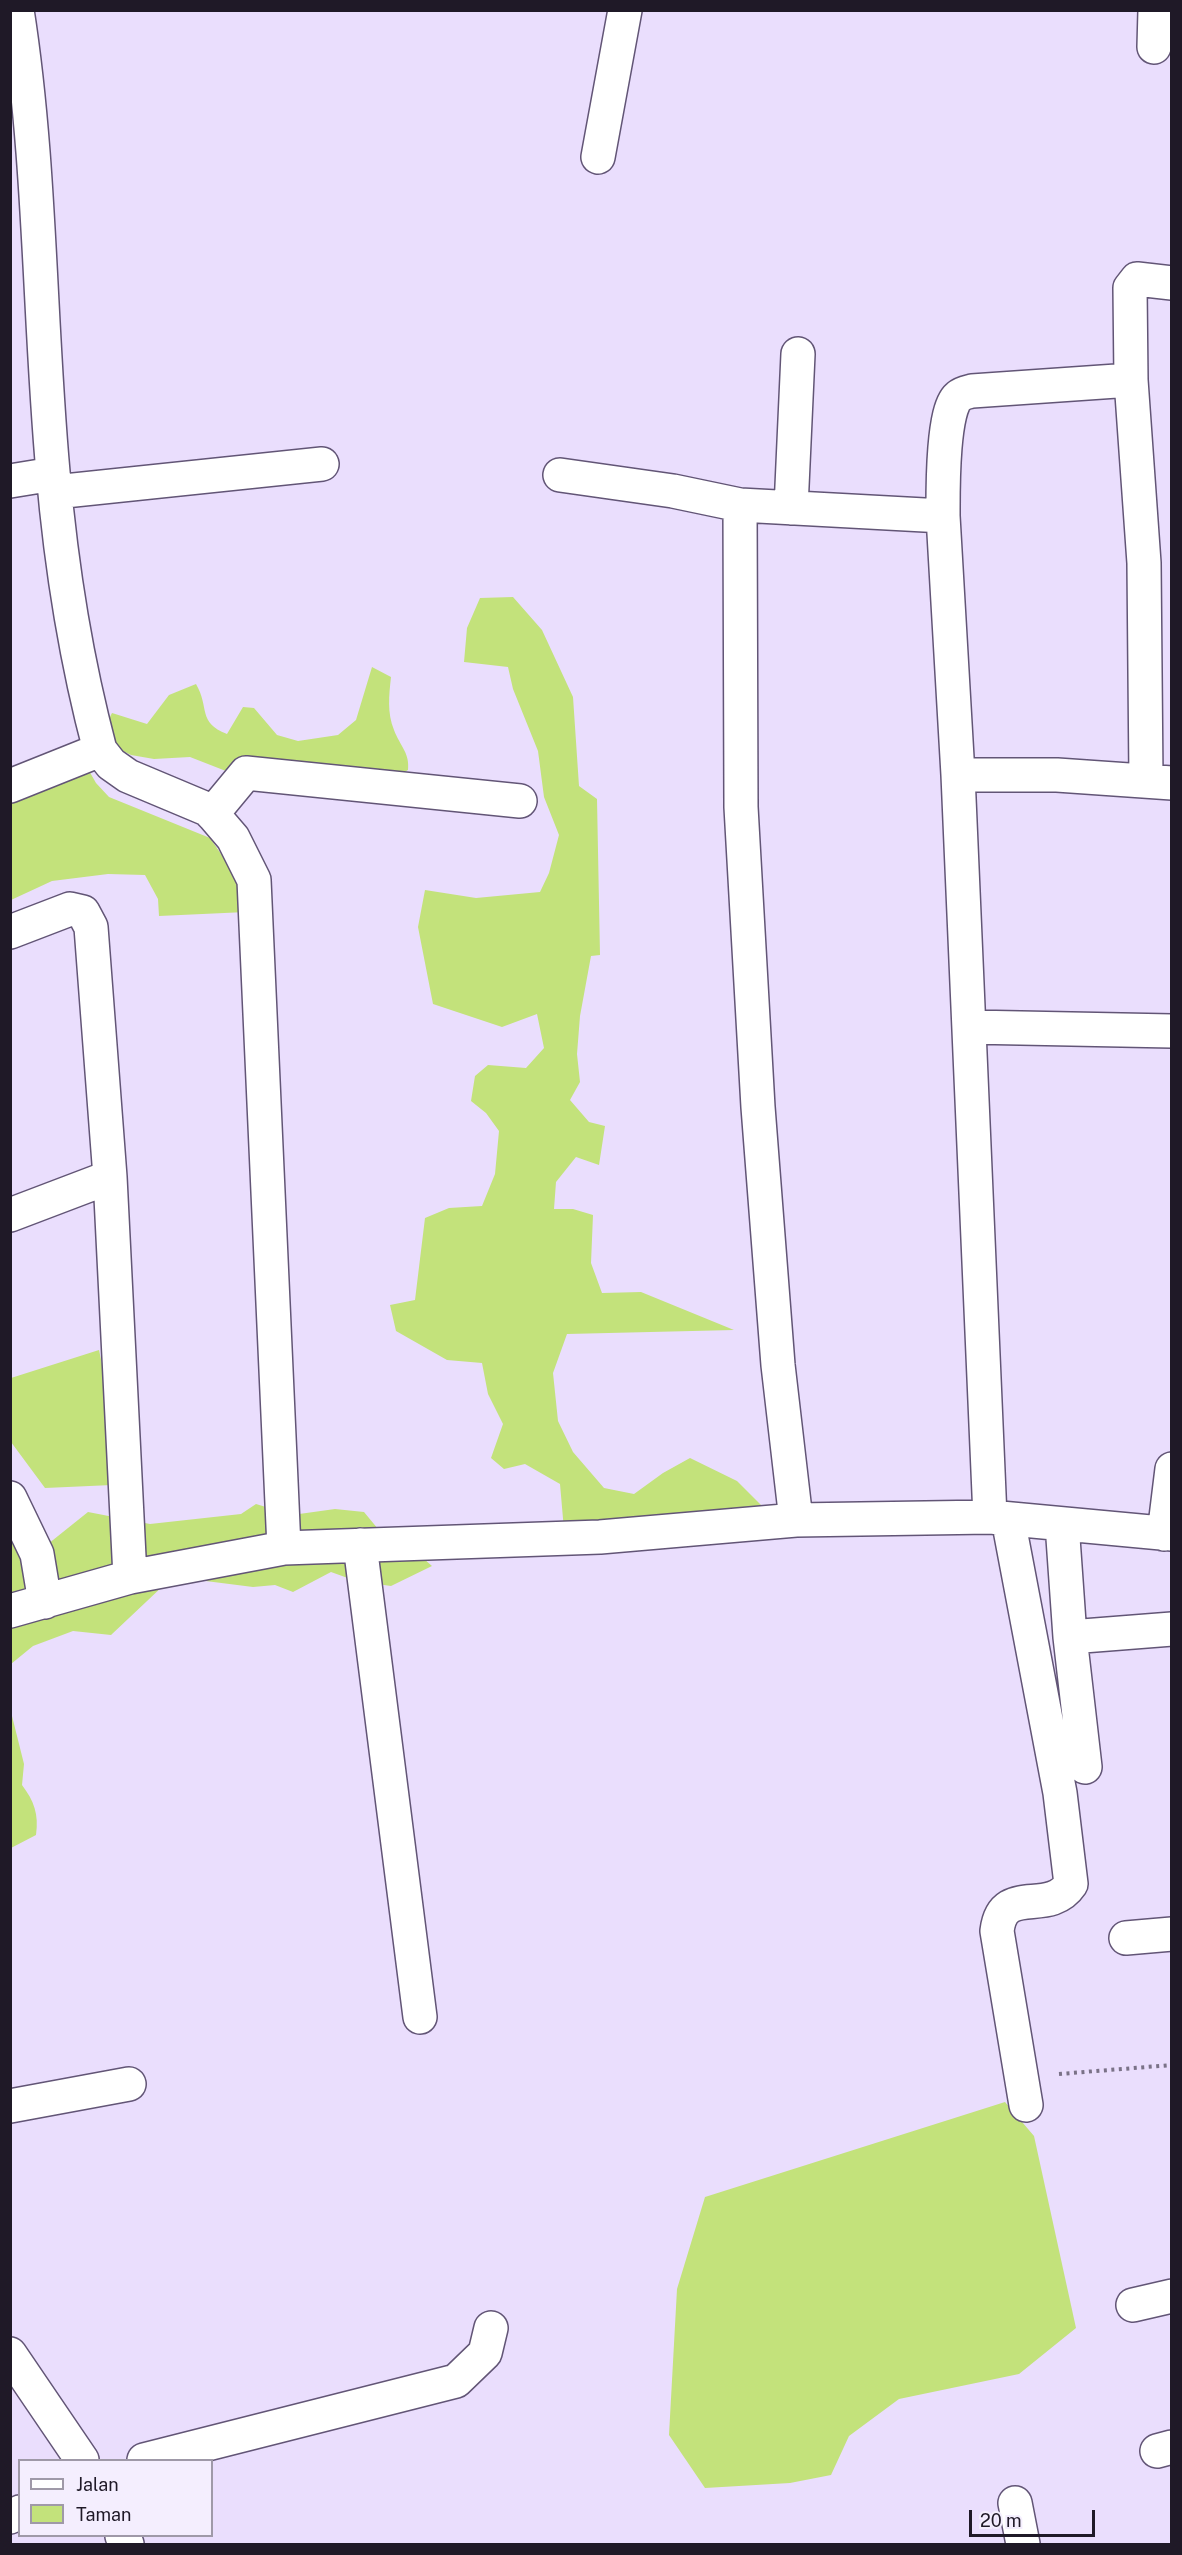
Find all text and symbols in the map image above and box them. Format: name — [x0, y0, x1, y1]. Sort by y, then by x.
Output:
legend — [18, 2459, 213, 2537]
text: Jalan — [76, 2474, 119, 2495]
scale bar — [972, 2498, 1098, 2536]
text: Taman — [76, 2504, 131, 2525]
text: 20 m — [980, 2510, 1022, 2531]

